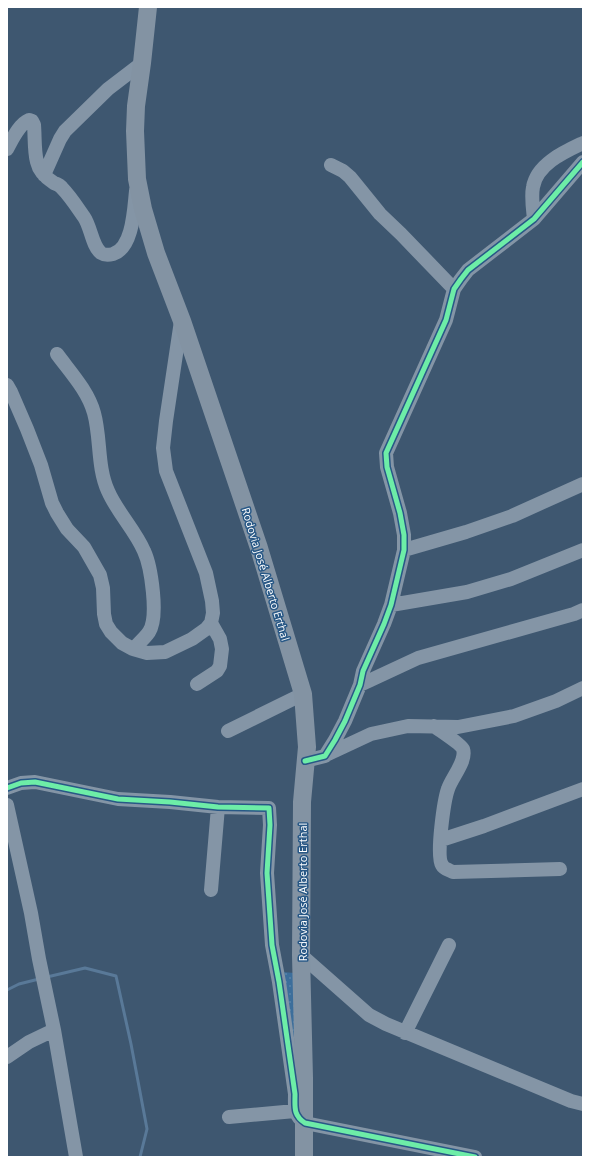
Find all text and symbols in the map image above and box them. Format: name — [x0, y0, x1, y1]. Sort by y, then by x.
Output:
street label: Rodovia José Alberto Erthal — [239, 506, 293, 642]
street label: Rodovia José Alberto Erthal — [295, 823, 310, 961]

